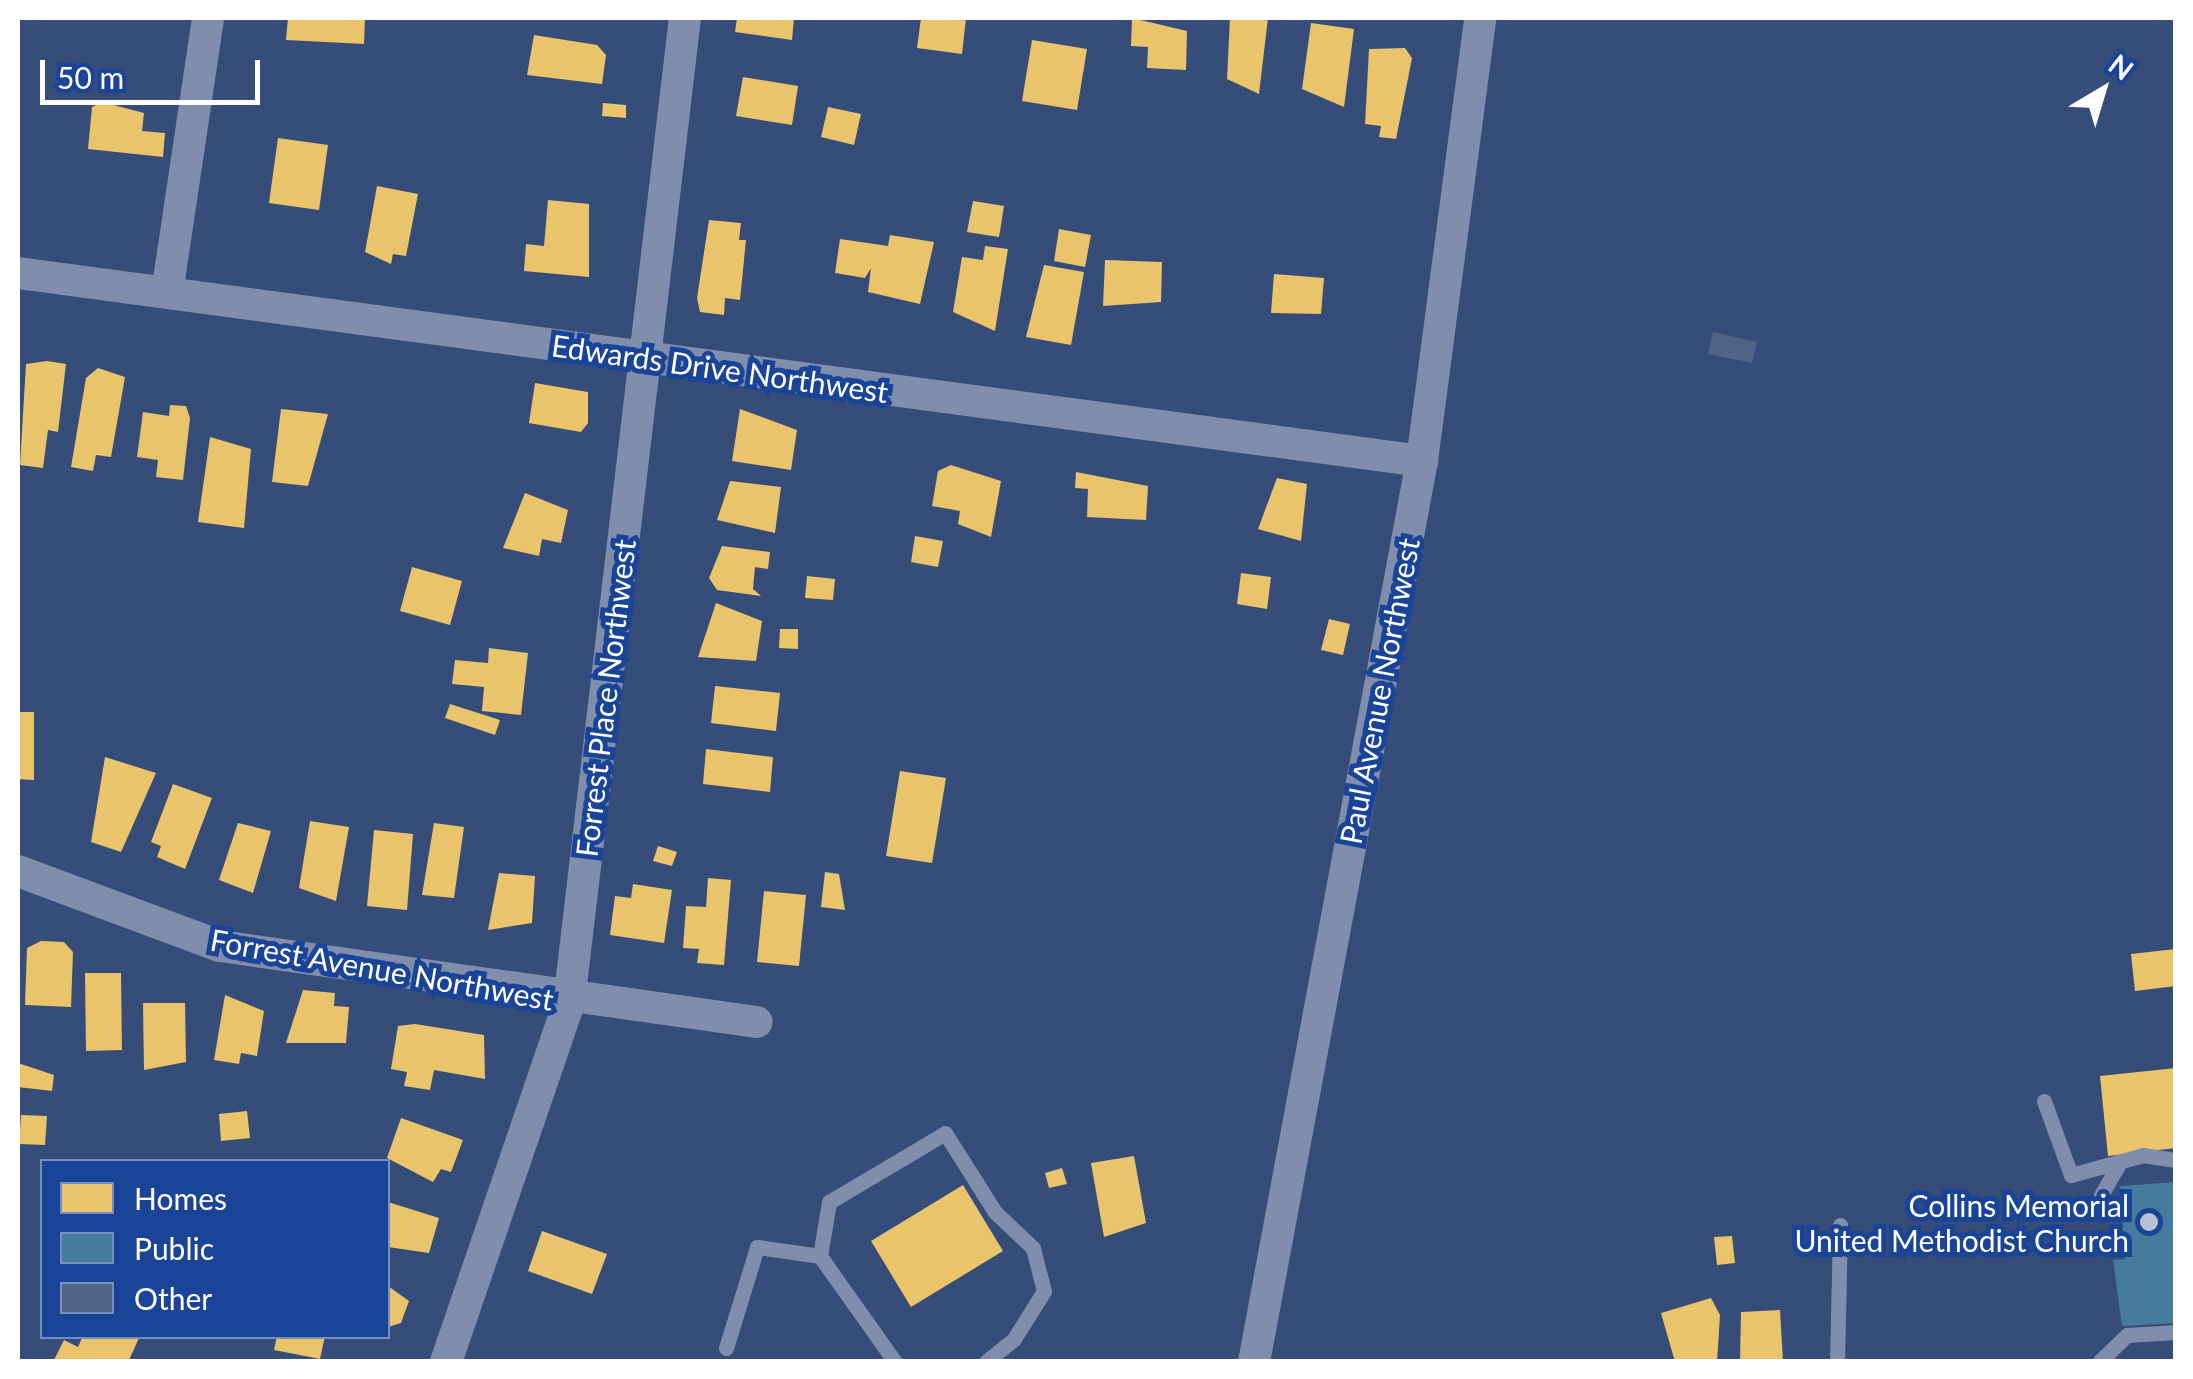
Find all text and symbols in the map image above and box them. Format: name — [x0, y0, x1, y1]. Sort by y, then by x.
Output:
scale bar — [45, 40, 265, 102]
north arrow — [2053, 40, 2153, 140]
text: N — [2102, 46, 2140, 86]
text: 50 m — [57, 59, 124, 95]
street label: Edwards Drive Northwest — [549, 327, 891, 409]
street label: Paul Avenue Northwest — [1332, 535, 1426, 847]
street label: Forrest Place Northwest — [568, 537, 642, 859]
street label: Forrest Avenue Northwest — [207, 921, 557, 1017]
legend — [40, 1159, 390, 1339]
text: Homes — [134, 1180, 227, 1216]
place label: Collins Memorial United Methodist Church — [1795, 1187, 2129, 1258]
marker: Collins Memorial United Methodist Church — [2138, 1211, 2160, 1233]
text: Public — [134, 1230, 214, 1266]
text: Other — [134, 1280, 212, 1316]

